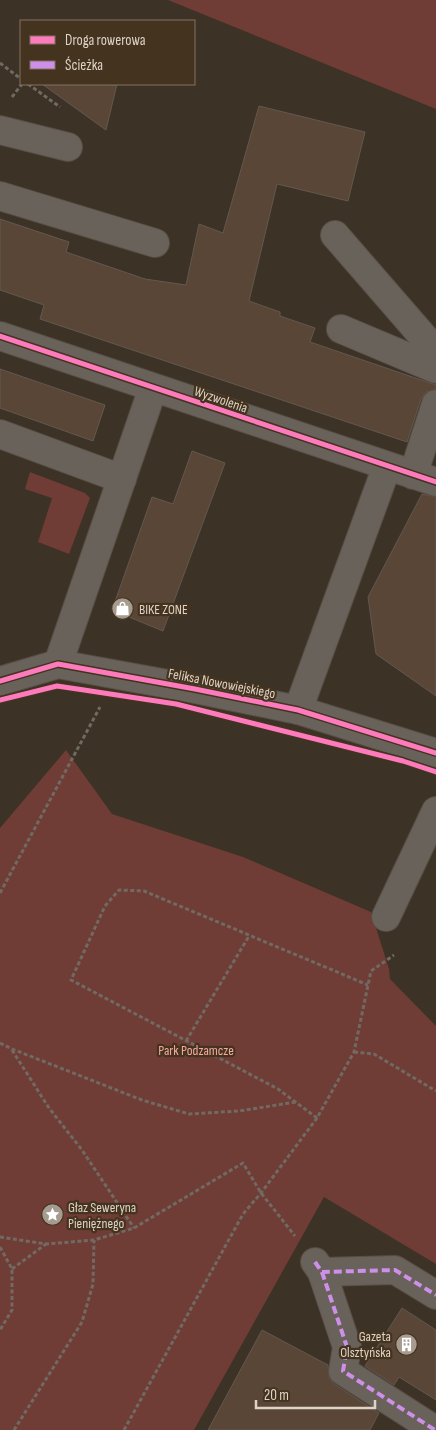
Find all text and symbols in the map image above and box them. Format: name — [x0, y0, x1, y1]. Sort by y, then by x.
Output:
legend — [20, 20, 195, 85]
text: Droga rowerowa — [65, 31, 146, 50]
text: Ścieżka — [65, 56, 103, 75]
street label: Wyzwolenia — [192, 382, 250, 417]
shop icon: BIKE ZONE — [111, 597, 135, 621]
place label: BIKE ZONE — [139, 601, 188, 618]
street label: Feliksa Nowowiejskiego — [167, 665, 277, 702]
park label: Park Podzamcze — [158, 1042, 234, 1059]
place label: Głaz Seweryna Pieniężnego — [68, 1199, 136, 1232]
place icon: Głaz Seweryna Pieniężnego — [40, 1203, 64, 1227]
place label: Gazeta Olsztyńska — [340, 1328, 391, 1361]
building icon: Gazeta Olsztyńska — [395, 1332, 419, 1356]
scale bar — [256, 1378, 375, 1410]
text: 20 m — [264, 1386, 289, 1405]

